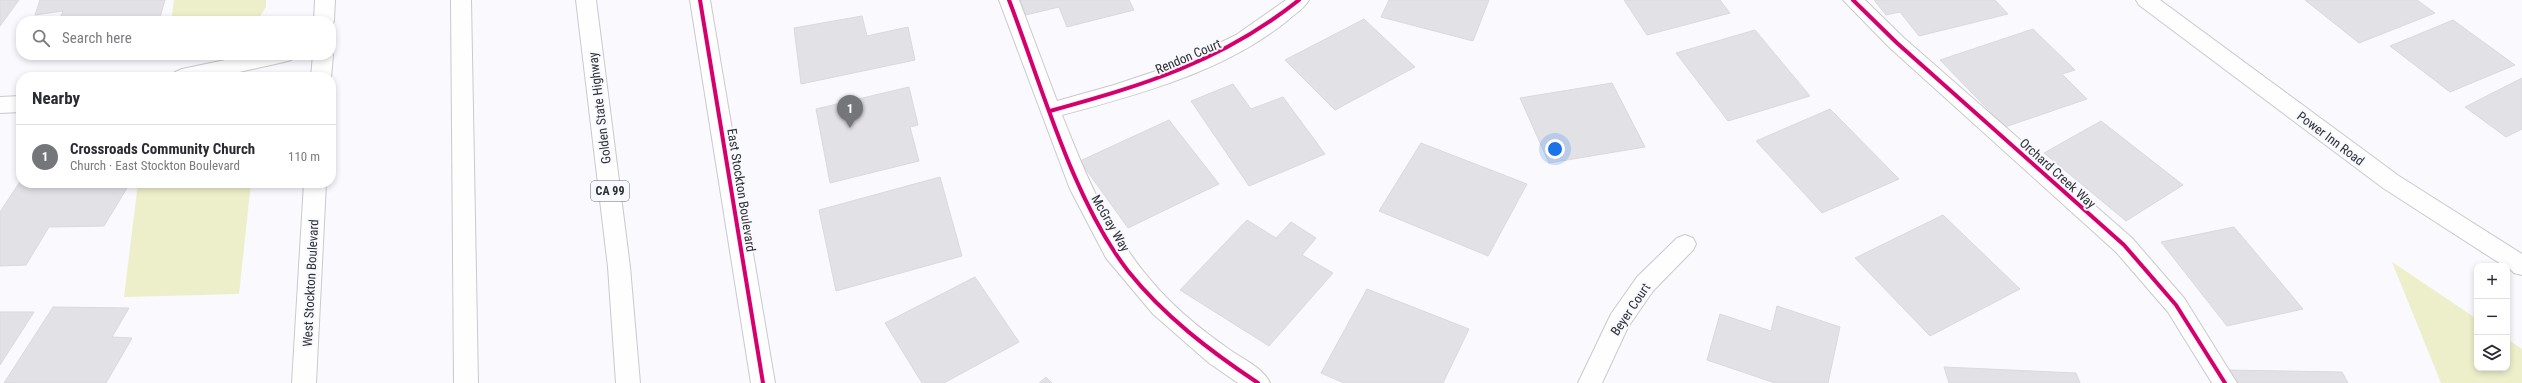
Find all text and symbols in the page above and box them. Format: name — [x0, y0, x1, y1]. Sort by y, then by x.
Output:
search box — [16, 16, 336, 60]
icon: search — [30, 27, 52, 49]
text: Search here — [62, 29, 132, 47]
street label: Rendon Court — [1153, 36, 1223, 77]
street label: Golden State Highway — [585, 51, 614, 165]
text: Nearby — [32, 88, 80, 108]
pin: 1 — [837, 95, 863, 128]
street label: Power Inn Road — [2294, 108, 2367, 168]
street label: East Stockton Boulevard — [724, 127, 759, 253]
street label: Orchard Creek Way — [2017, 135, 2099, 212]
your location — [1545, 139, 1565, 159]
text: Crossroads Community Church — [70, 140, 255, 158]
text: 1 — [42, 149, 48, 164]
text: 110 m — [288, 149, 320, 164]
text: Church · East Stockton Boulevard — [70, 158, 240, 173]
road number: CA 99 — [591, 181, 629, 201]
street label: McGray Way — [1088, 192, 1133, 255]
street label: West Stockton Boulevard — [300, 219, 321, 347]
map controls — [2474, 263, 2510, 371]
button: + — [2474, 263, 2510, 299]
street label: Beyer Court — [1607, 280, 1653, 338]
button: − — [2474, 299, 2510, 335]
button: layers — [2474, 335, 2510, 371]

